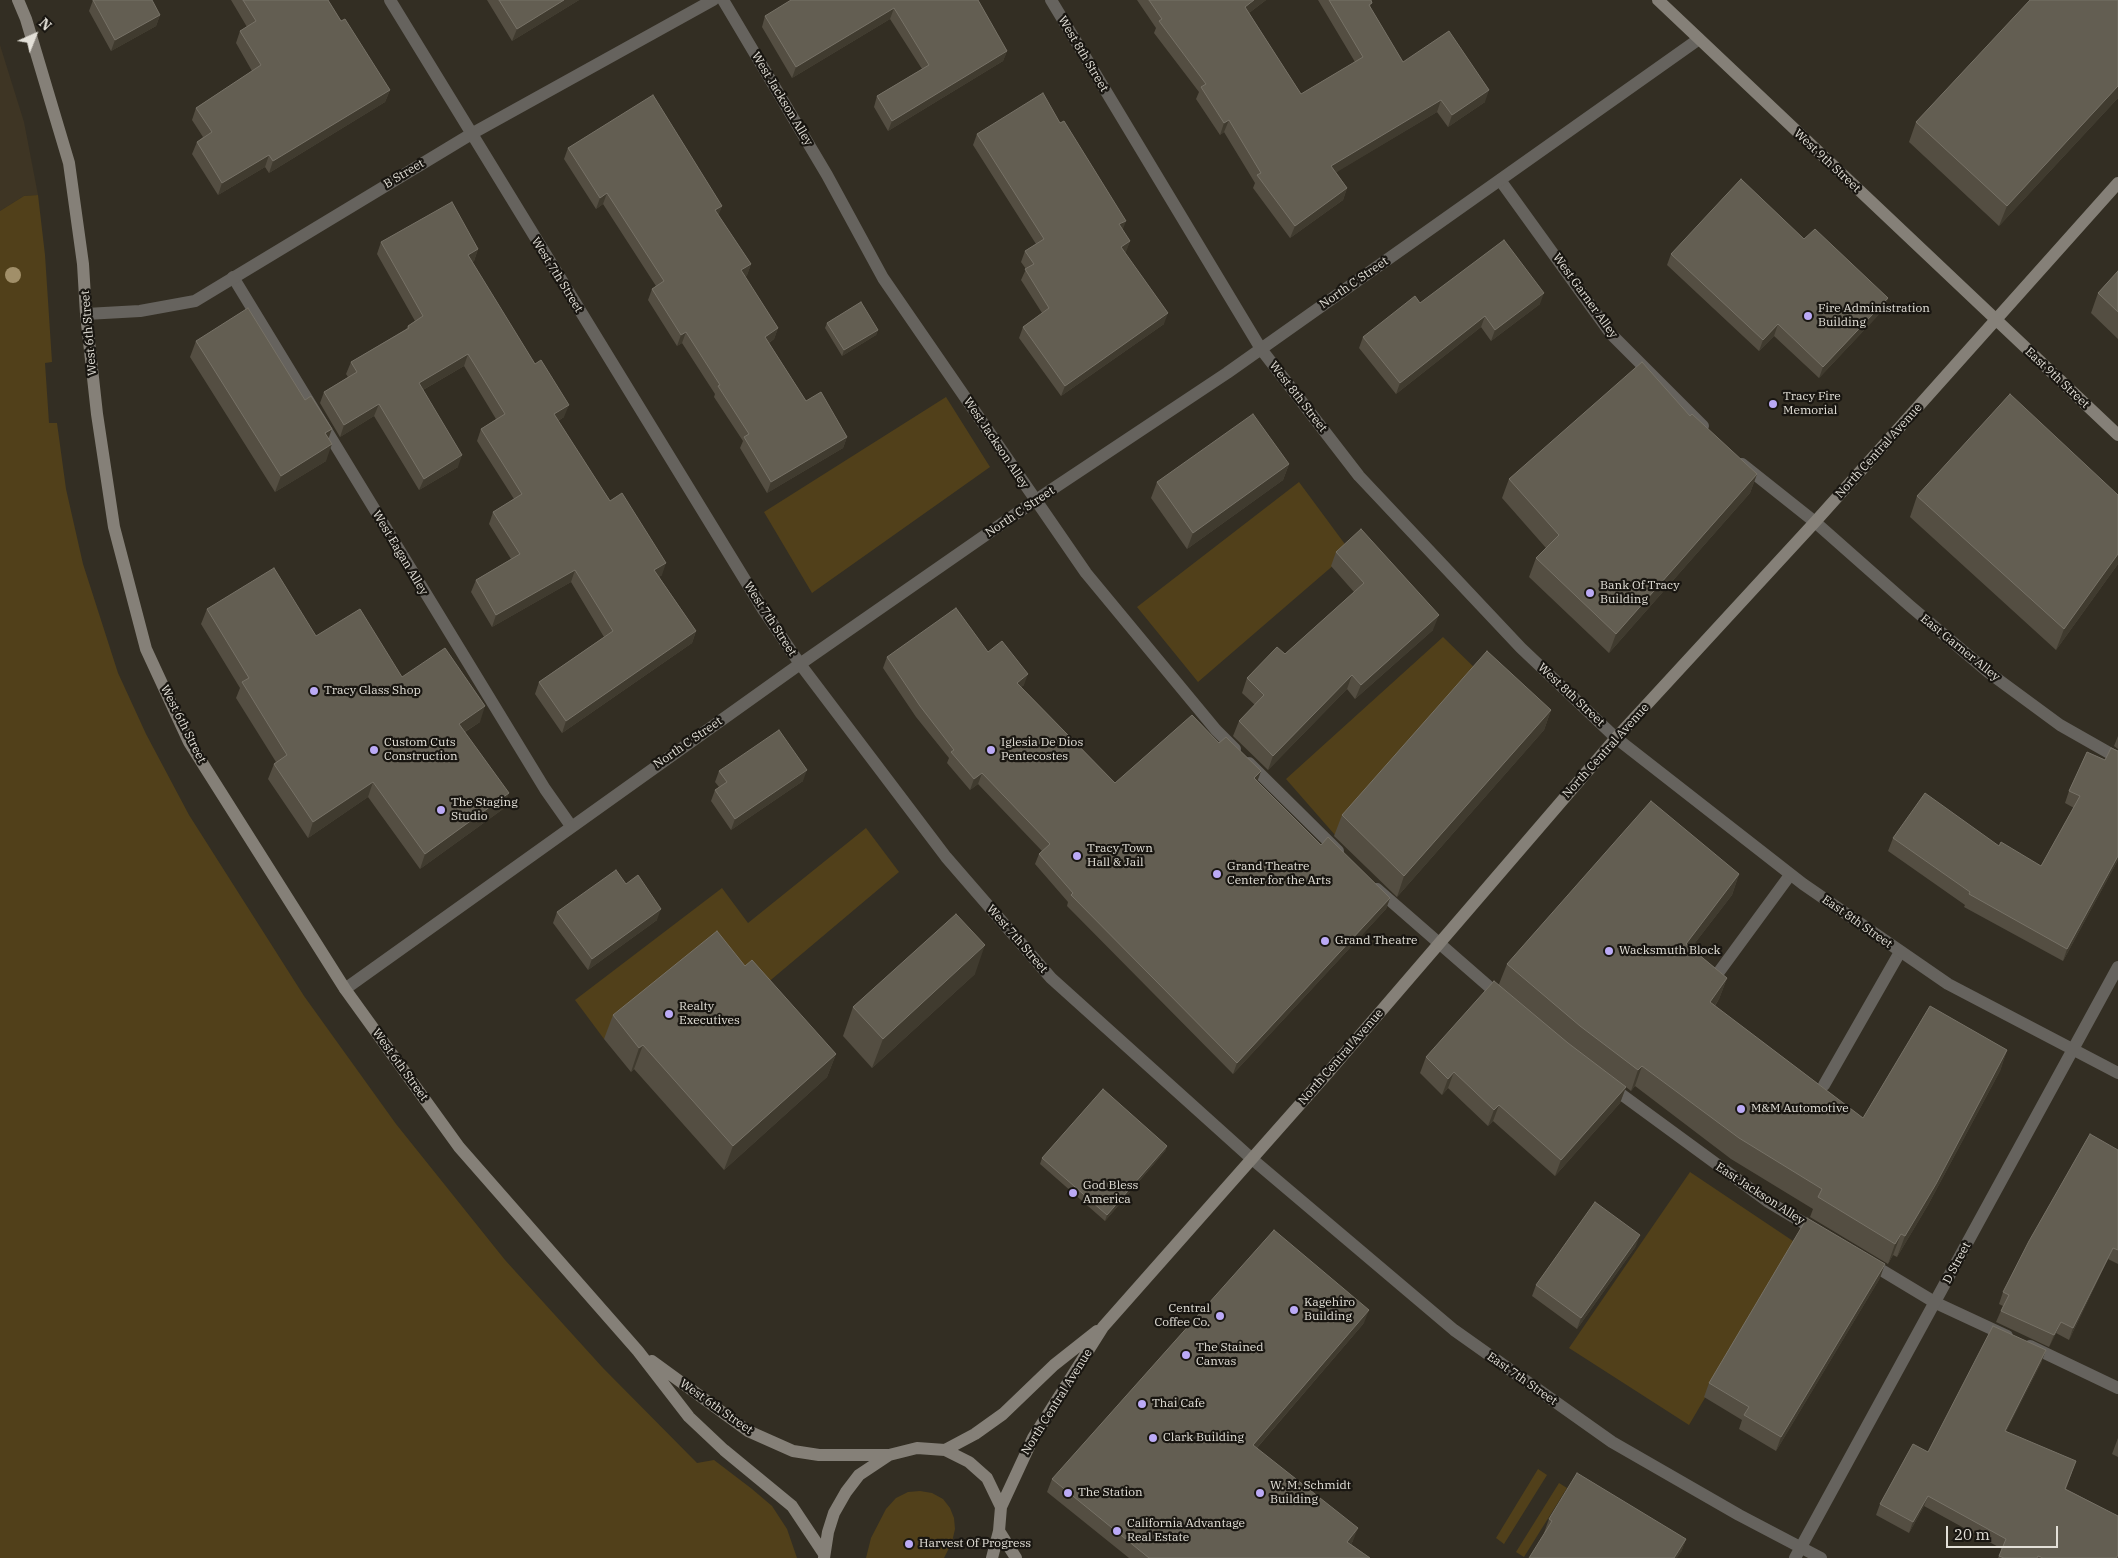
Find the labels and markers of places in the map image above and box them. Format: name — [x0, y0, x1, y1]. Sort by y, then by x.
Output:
place label: Fire Administration Building — [1818, 302, 1930, 330]
marker: Fire Administration Building — [1802, 310, 1814, 322]
place label: Tracy Fire Memorial — [1783, 390, 1841, 418]
marker: Tracy Fire Memorial — [1767, 398, 1779, 410]
place label: Bank Of Tracy Building — [1600, 579, 1680, 607]
marker: Bank Of Tracy Building — [1584, 587, 1596, 599]
place label: Tracy Glass Shop — [324, 684, 421, 698]
marker: Tracy Glass Shop — [308, 685, 320, 697]
place label: Custom Cuts Construction — [384, 736, 458, 764]
place label: Iglesia De Dios Pentecostes — [1001, 736, 1083, 764]
marker: Custom Cuts Construction — [368, 744, 380, 756]
marker: Iglesia De Dios Pentecostes — [985, 744, 997, 756]
place label: The Staging Studio — [451, 796, 518, 824]
marker: The Staging Studio — [435, 804, 447, 816]
place label: Tracy Town Hall & Jail — [1087, 842, 1153, 870]
marker: Tracy Town Hall & Jail — [1071, 850, 1083, 862]
place label: Grand Theatre Center for the Arts — [1227, 860, 1331, 888]
marker: Grand Theatre Center for the Arts — [1211, 868, 1223, 880]
place label: Grand Theatre — [1335, 934, 1418, 948]
marker: Grand Theatre — [1319, 935, 1331, 947]
place label: Wacksmuth Block — [1619, 944, 1721, 958]
marker: Wacksmuth Block — [1603, 945, 1615, 957]
place label: Realty Executives — [679, 1000, 740, 1028]
marker: Realty Executives — [663, 1008, 675, 1020]
place label: M&M Automotive — [1751, 1102, 1849, 1116]
marker: M&M Automotive — [1735, 1103, 1747, 1115]
place label: God Bless America — [1083, 1179, 1138, 1207]
marker: God Bless America — [1067, 1187, 1079, 1199]
place label: Kagehiro Building — [1304, 1296, 1355, 1324]
place label: Central Coffee Co. — [1155, 1302, 1210, 1330]
marker: Kagehiro Building — [1288, 1304, 1300, 1316]
marker: Central Coffee Co. — [1214, 1310, 1226, 1322]
place label: The Stained Canvas — [1196, 1341, 1264, 1369]
marker: The Stained Canvas — [1180, 1349, 1192, 1361]
place label: Thai Cafe — [1152, 1397, 1205, 1411]
marker: Thai Cafe — [1136, 1398, 1148, 1410]
place label: Clark Building — [1163, 1431, 1244, 1445]
marker: Clark Building — [1147, 1432, 1159, 1444]
place label: W. M. Schmidt Building — [1270, 1479, 1351, 1507]
place label: The Station — [1078, 1486, 1143, 1500]
marker: The Station — [1062, 1487, 1074, 1499]
marker: W. M. Schmidt Building — [1254, 1487, 1266, 1499]
place label: California Advantage Real Estate — [1127, 1517, 1245, 1545]
marker: California Advantage Real Estate — [1111, 1525, 1123, 1537]
place label: Harvest Of Progress — [919, 1537, 1031, 1551]
marker: Harvest Of Progress — [903, 1538, 915, 1550]

